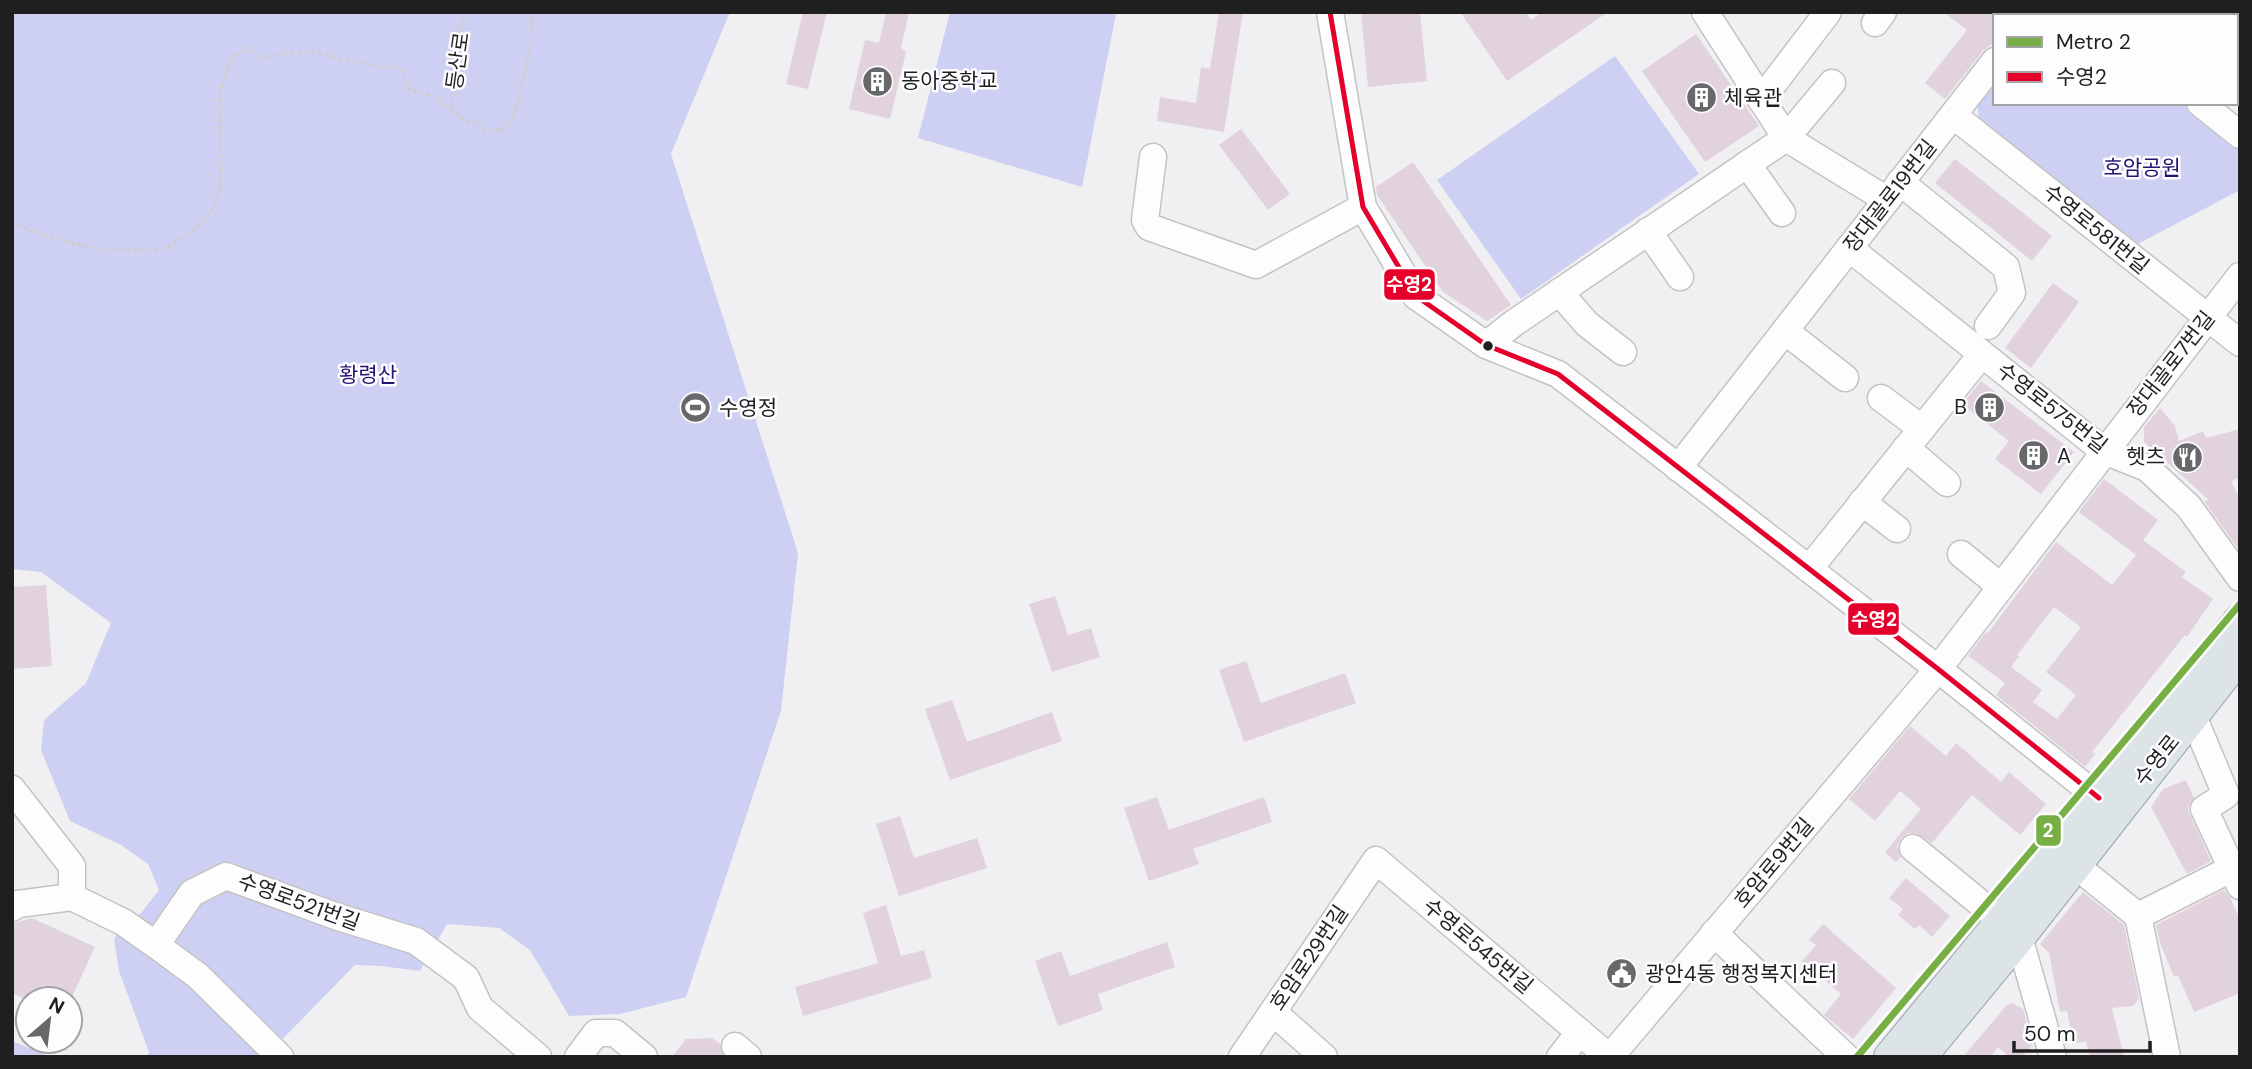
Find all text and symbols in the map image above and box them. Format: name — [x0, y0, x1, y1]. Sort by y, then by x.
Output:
legend — [1993, 14, 2238, 105]
text: Metro 2 — [2056, 28, 2131, 56]
street label: 등산로 — [440, 30, 476, 92]
text: 수영2 — [2056, 63, 2107, 91]
building icon: 동아중학교 — [861, 64, 895, 98]
place label: 동아중학교 — [901, 67, 998, 95]
building icon: 체육관 — [1684, 81, 1718, 115]
place label: 체육관 — [1724, 84, 1782, 112]
street label: 장대골로19번길 — [1837, 134, 1943, 258]
park label: 호암공원 — [2103, 154, 2181, 182]
street label: 수영로581번길 — [2037, 178, 2155, 280]
line badge: 수영2 — [1383, 268, 1436, 301]
text: 수영2 — [1386, 272, 1432, 297]
street label: 장대골로7번길 — [2121, 305, 2221, 423]
unlabelled marker — [1481, 339, 1495, 353]
street label: 수영로575번길 — [1991, 356, 2113, 460]
park label: 황령산 — [339, 361, 397, 389]
building icon: B — [1973, 390, 2007, 424]
sports icon: 수영정 — [679, 391, 713, 425]
place label: B — [1954, 393, 1967, 421]
place label: 수영정 — [719, 394, 777, 422]
building icon: A — [2017, 439, 2051, 473]
restaurant icon: 헷츠 — [2171, 440, 2205, 474]
place label: A — [2057, 442, 2071, 470]
place label: 헷츠 — [2126, 443, 2165, 471]
line badge: 수영2 — [1847, 602, 1900, 636]
text: 수영2 — [1851, 607, 1897, 632]
street label: 수영로 — [2128, 729, 2186, 791]
street label: 호암로9번길 — [1728, 812, 1820, 914]
line badge: 2 — [2035, 814, 2062, 847]
text: 2 — [2043, 818, 2054, 843]
street label: 수영로521번길 — [234, 867, 364, 937]
street label: 수영로545번길 — [1417, 892, 1539, 1000]
street label: 호암로29번길 — [1263, 900, 1355, 1016]
public building icon: 광안4동 행정복지센터 — [1605, 957, 1639, 991]
place label: 광안4동 행정복지센터 — [1645, 960, 1837, 988]
north arrow — [14, 985, 84, 1055]
text: N — [45, 991, 69, 1020]
scale bar — [2014, 1010, 2150, 1054]
text: 50 m — [2024, 1020, 2075, 1048]

